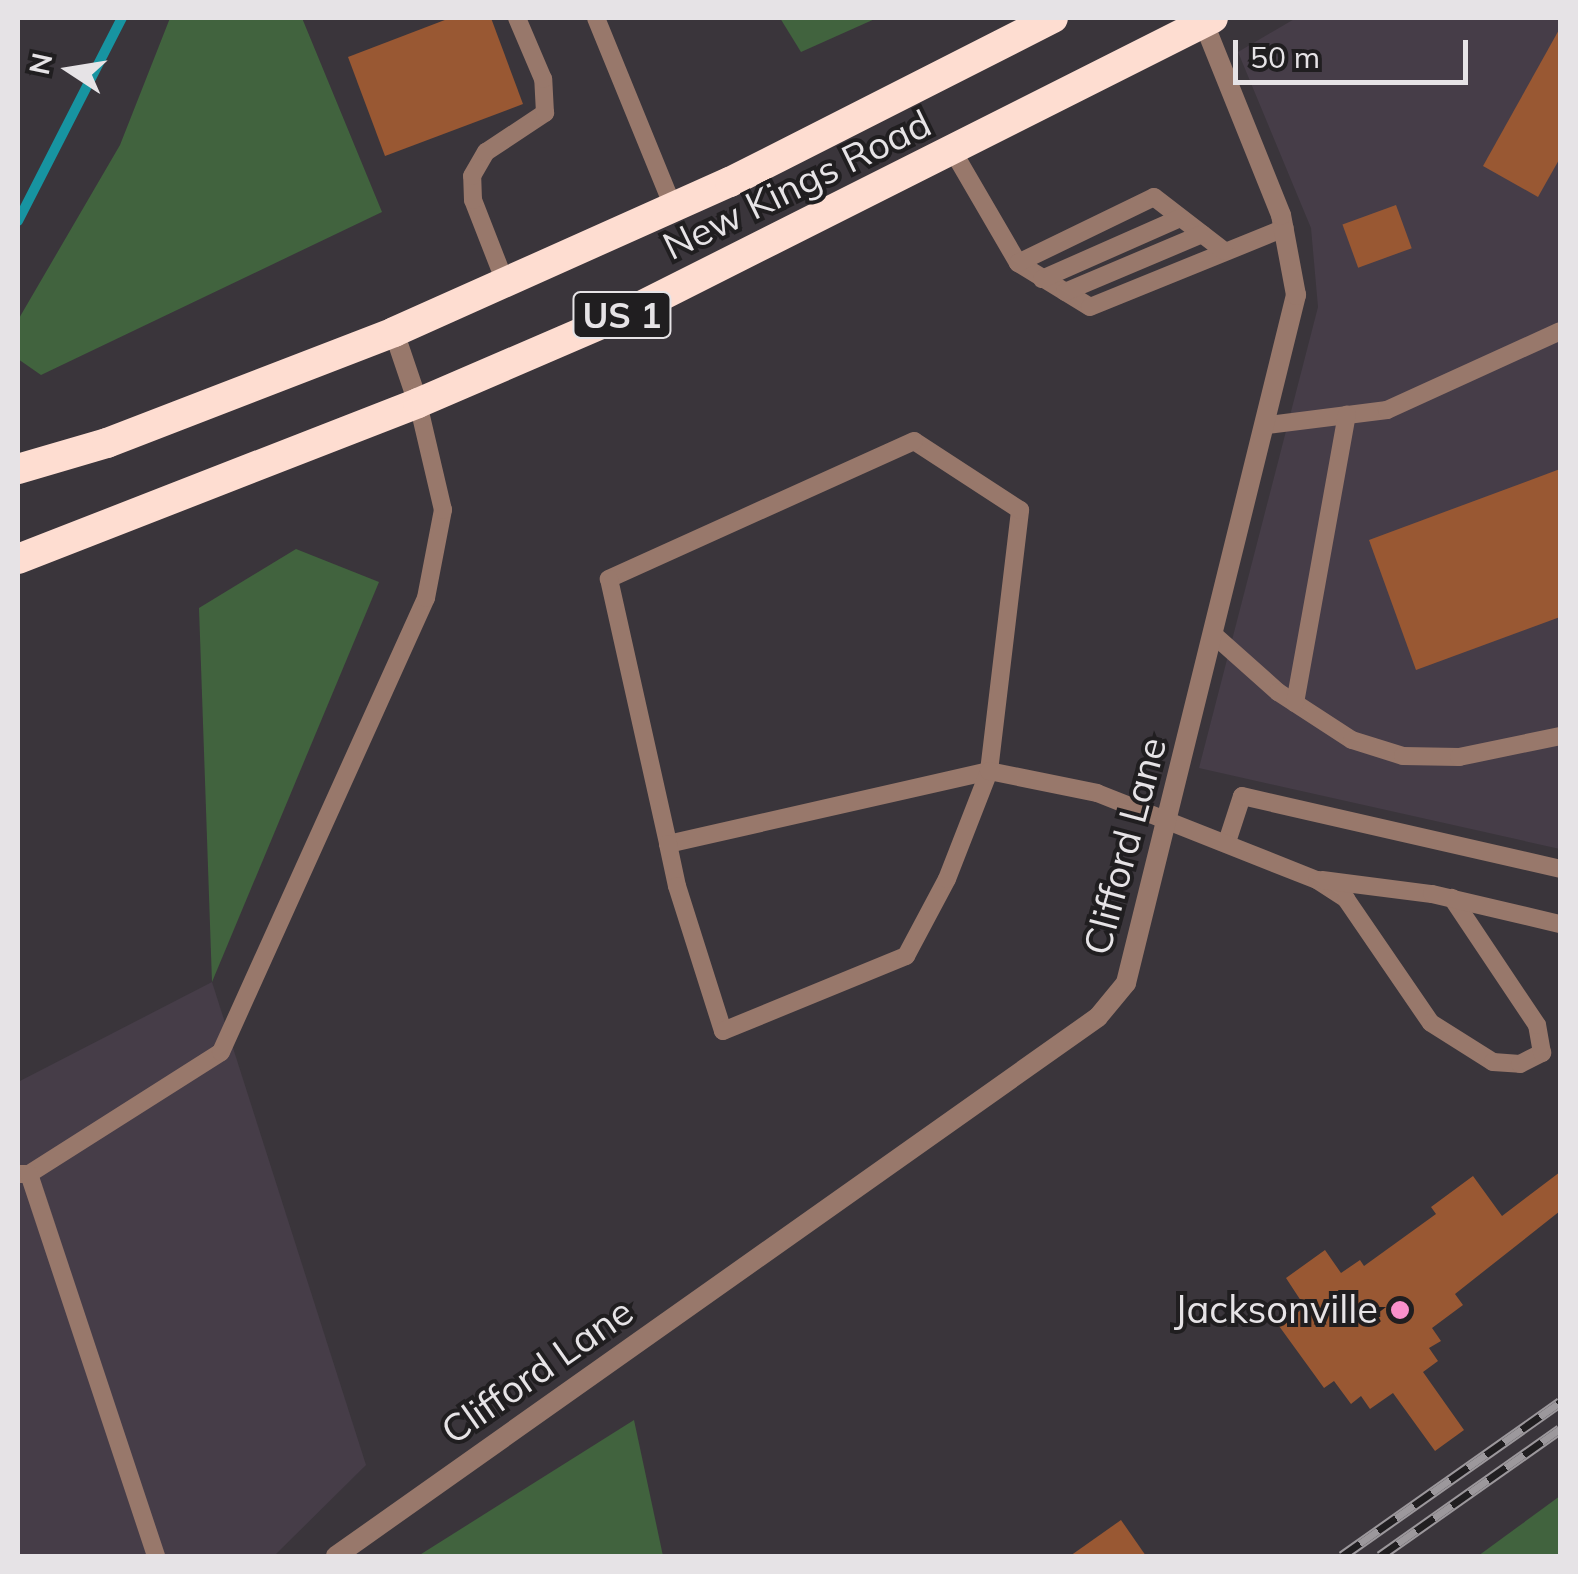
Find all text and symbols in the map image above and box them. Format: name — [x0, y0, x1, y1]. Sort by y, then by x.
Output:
north arrow — [20, 20, 120, 120]
scale bar — [1238, 20, 1473, 82]
text: 50 m — [1250, 38, 1320, 76]
text: N — [21, 50, 59, 78]
street label: New Kings Road — [656, 101, 938, 269]
road number: US 1 — [572, 285, 672, 345]
street label: Clifford Lane — [1074, 732, 1176, 960]
place label: Jacksonville — [1174, 1287, 1378, 1333]
street label: Clifford Lane — [433, 1288, 641, 1454]
marker: Jacksonville — [1387, 1297, 1413, 1323]

